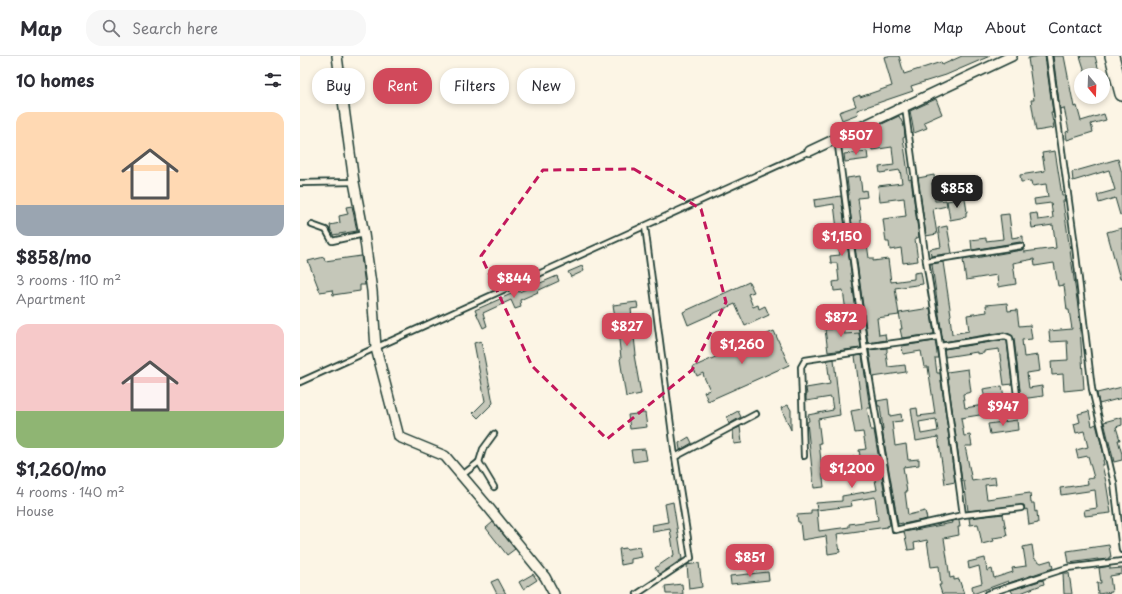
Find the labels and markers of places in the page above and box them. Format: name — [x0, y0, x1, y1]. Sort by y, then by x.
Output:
pin: $507 — [832, 122, 880, 156]
pin: $858 — [933, 175, 981, 209]
pin: $1,150 — [809, 223, 875, 257]
pin: $844 — [490, 265, 538, 299]
pin: $872 — [817, 304, 865, 338]
pin: $827 — [603, 313, 651, 347]
pin: $1,260 — [709, 331, 775, 365]
pin: $947 — [979, 393, 1027, 427]
pin: $1,200 — [819, 455, 885, 489]
pin: $851 — [726, 544, 774, 578]

